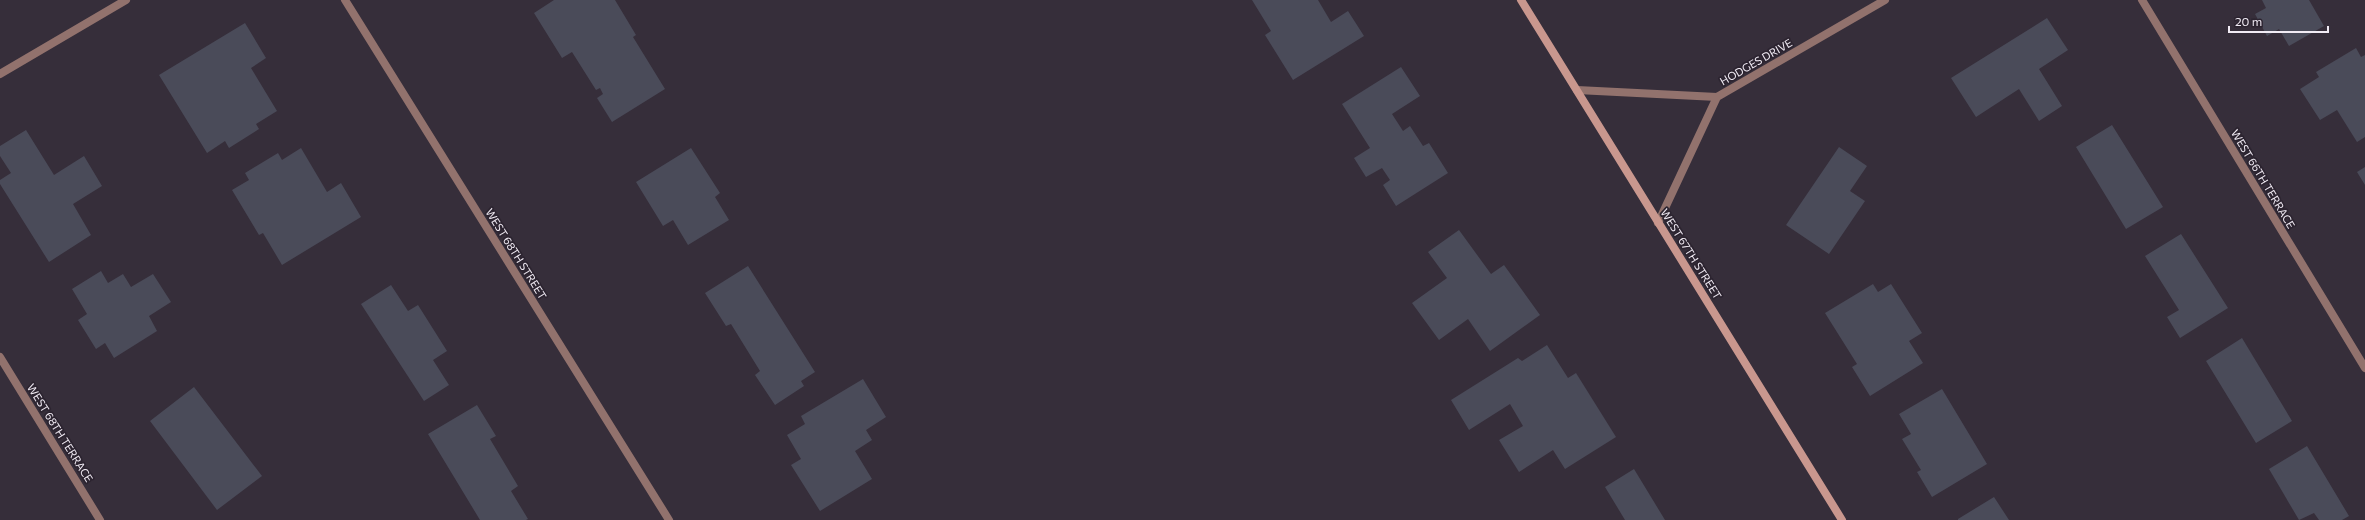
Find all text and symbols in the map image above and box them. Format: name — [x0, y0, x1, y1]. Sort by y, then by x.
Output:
scale bar — [2229, 8, 2328, 34]
text: 20 m — [2235, 14, 2262, 28]
street label: HODGES DRIVE — [1717, 36, 1794, 87]
street label: WEST 66TH TERRACE — [2229, 127, 2298, 231]
street label: WEST 68TH STREET — [483, 206, 550, 301]
street label: WEST 67TH STREET — [1658, 206, 1724, 301]
street label: WEST 68TH TERRACE — [25, 381, 96, 484]

